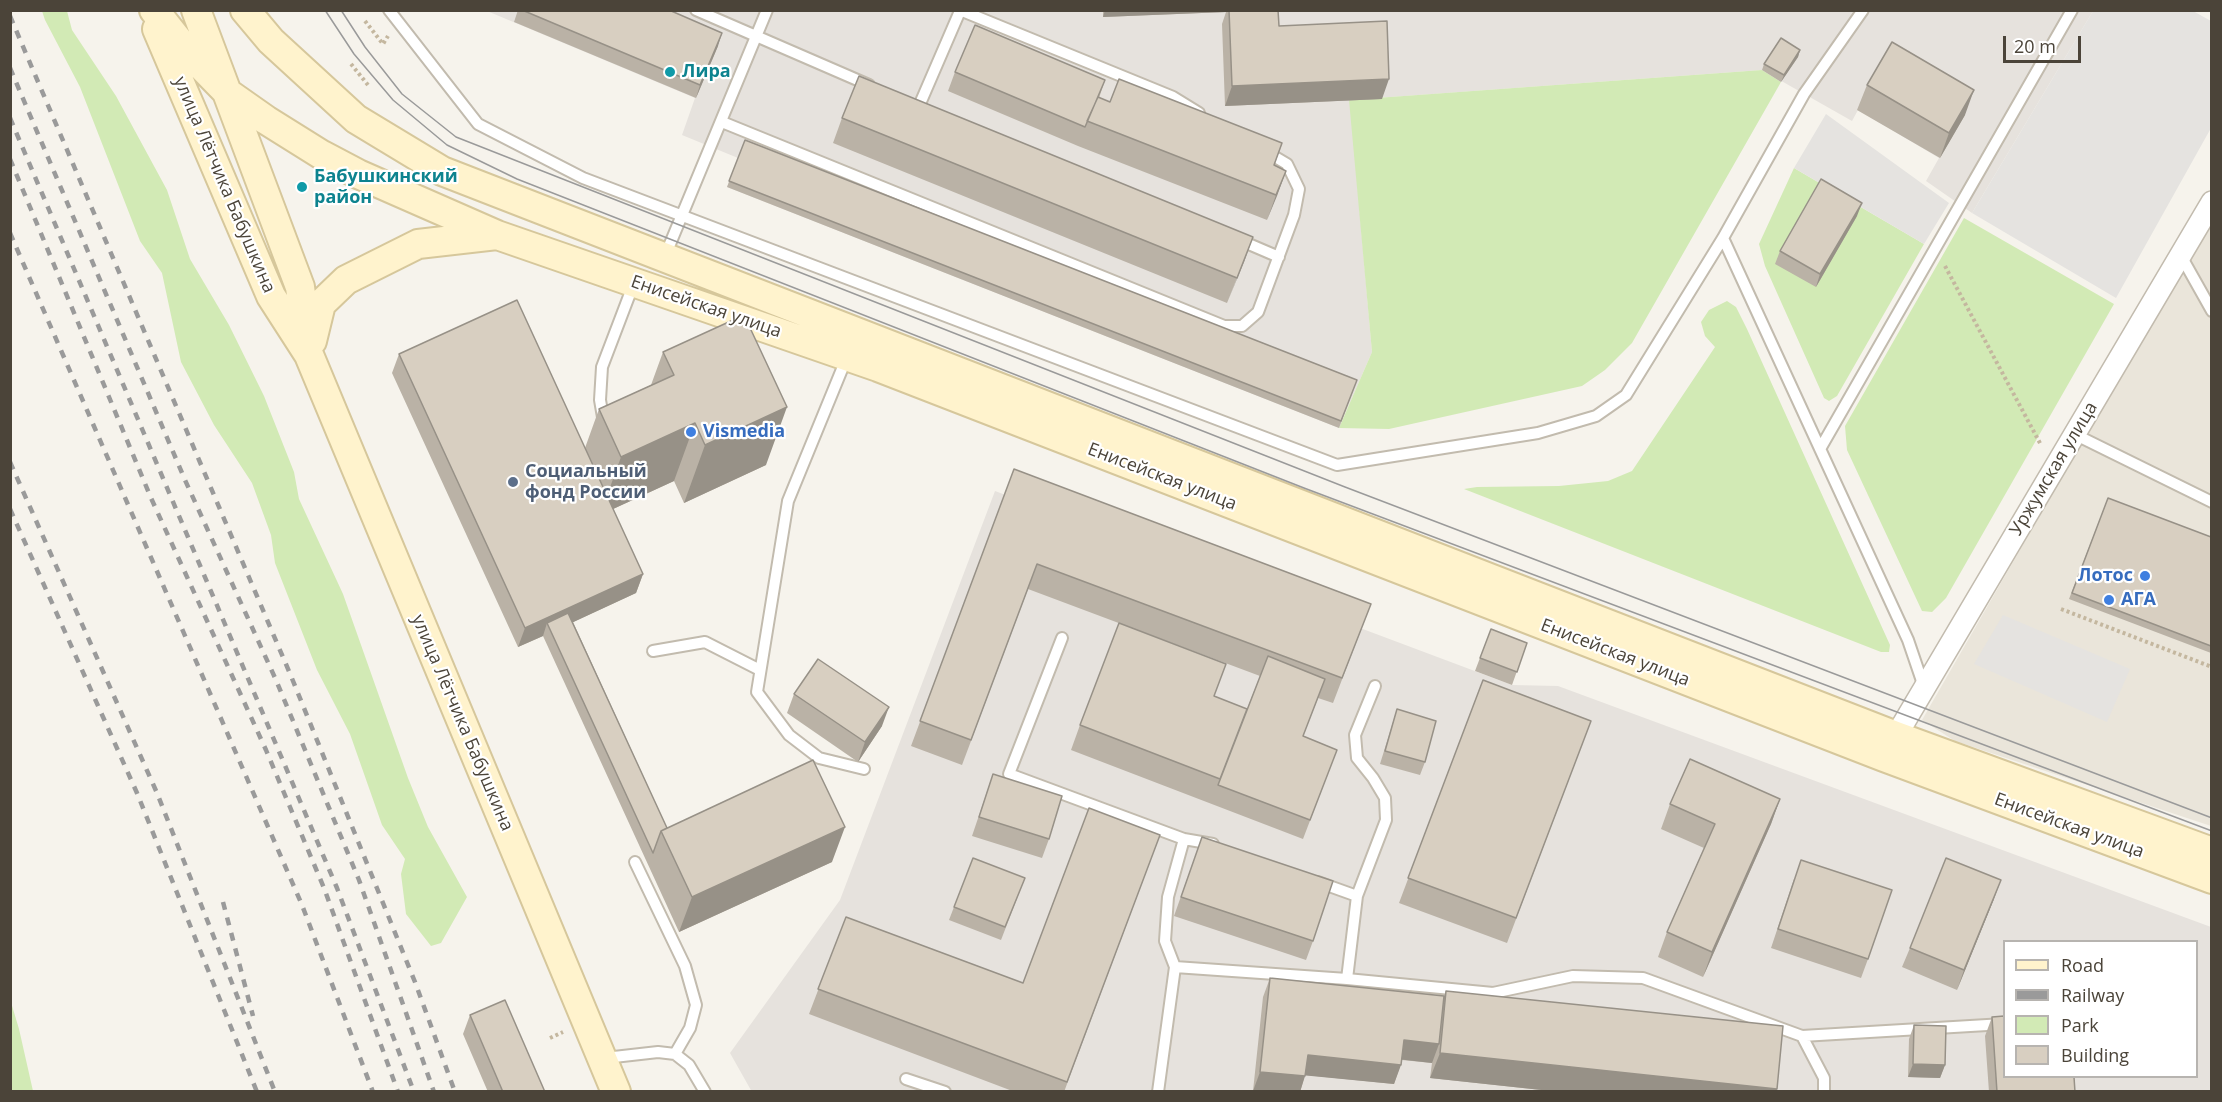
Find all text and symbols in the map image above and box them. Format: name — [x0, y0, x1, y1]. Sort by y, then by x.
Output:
scale bar — [2006, 24, 2084, 62]
text: 20 m — [2014, 34, 2056, 58]
place label: Лира — [682, 61, 731, 83]
marker: Лира — [663, 65, 677, 79]
street label: улица Лётчика Бабушкина — [169, 73, 279, 297]
place label: Бабушкинский район — [314, 166, 458, 208]
marker: Бабушкинский район — [295, 180, 309, 194]
street label: Енисейская улица — [628, 271, 784, 343]
street label: Уржумская улица — [2006, 398, 2102, 540]
place label: Vismedia — [703, 421, 785, 443]
marker: Vismedia — [684, 425, 698, 439]
street label: Енисейская улица — [1085, 439, 1239, 515]
place label: Социальный фонд России — [525, 461, 647, 504]
marker: Социальный фонд России — [506, 475, 520, 489]
place label: Лотос — [2078, 565, 2133, 587]
marker: Лотос — [2138, 569, 2152, 583]
place label: АГА — [2121, 589, 2156, 611]
marker: АГА — [2102, 593, 2116, 607]
street label: улица Лётчика Бабушкина — [407, 611, 517, 835]
street label: Енисейская улица — [1538, 615, 1692, 691]
street label: Енисейская улица — [1991, 789, 2147, 863]
legend — [2003, 940, 2198, 1078]
text: Road — [2061, 953, 2104, 977]
text: Railway — [2061, 983, 2124, 1007]
text: Park — [2061, 1013, 2099, 1037]
text: Building — [2061, 1043, 2129, 1067]

